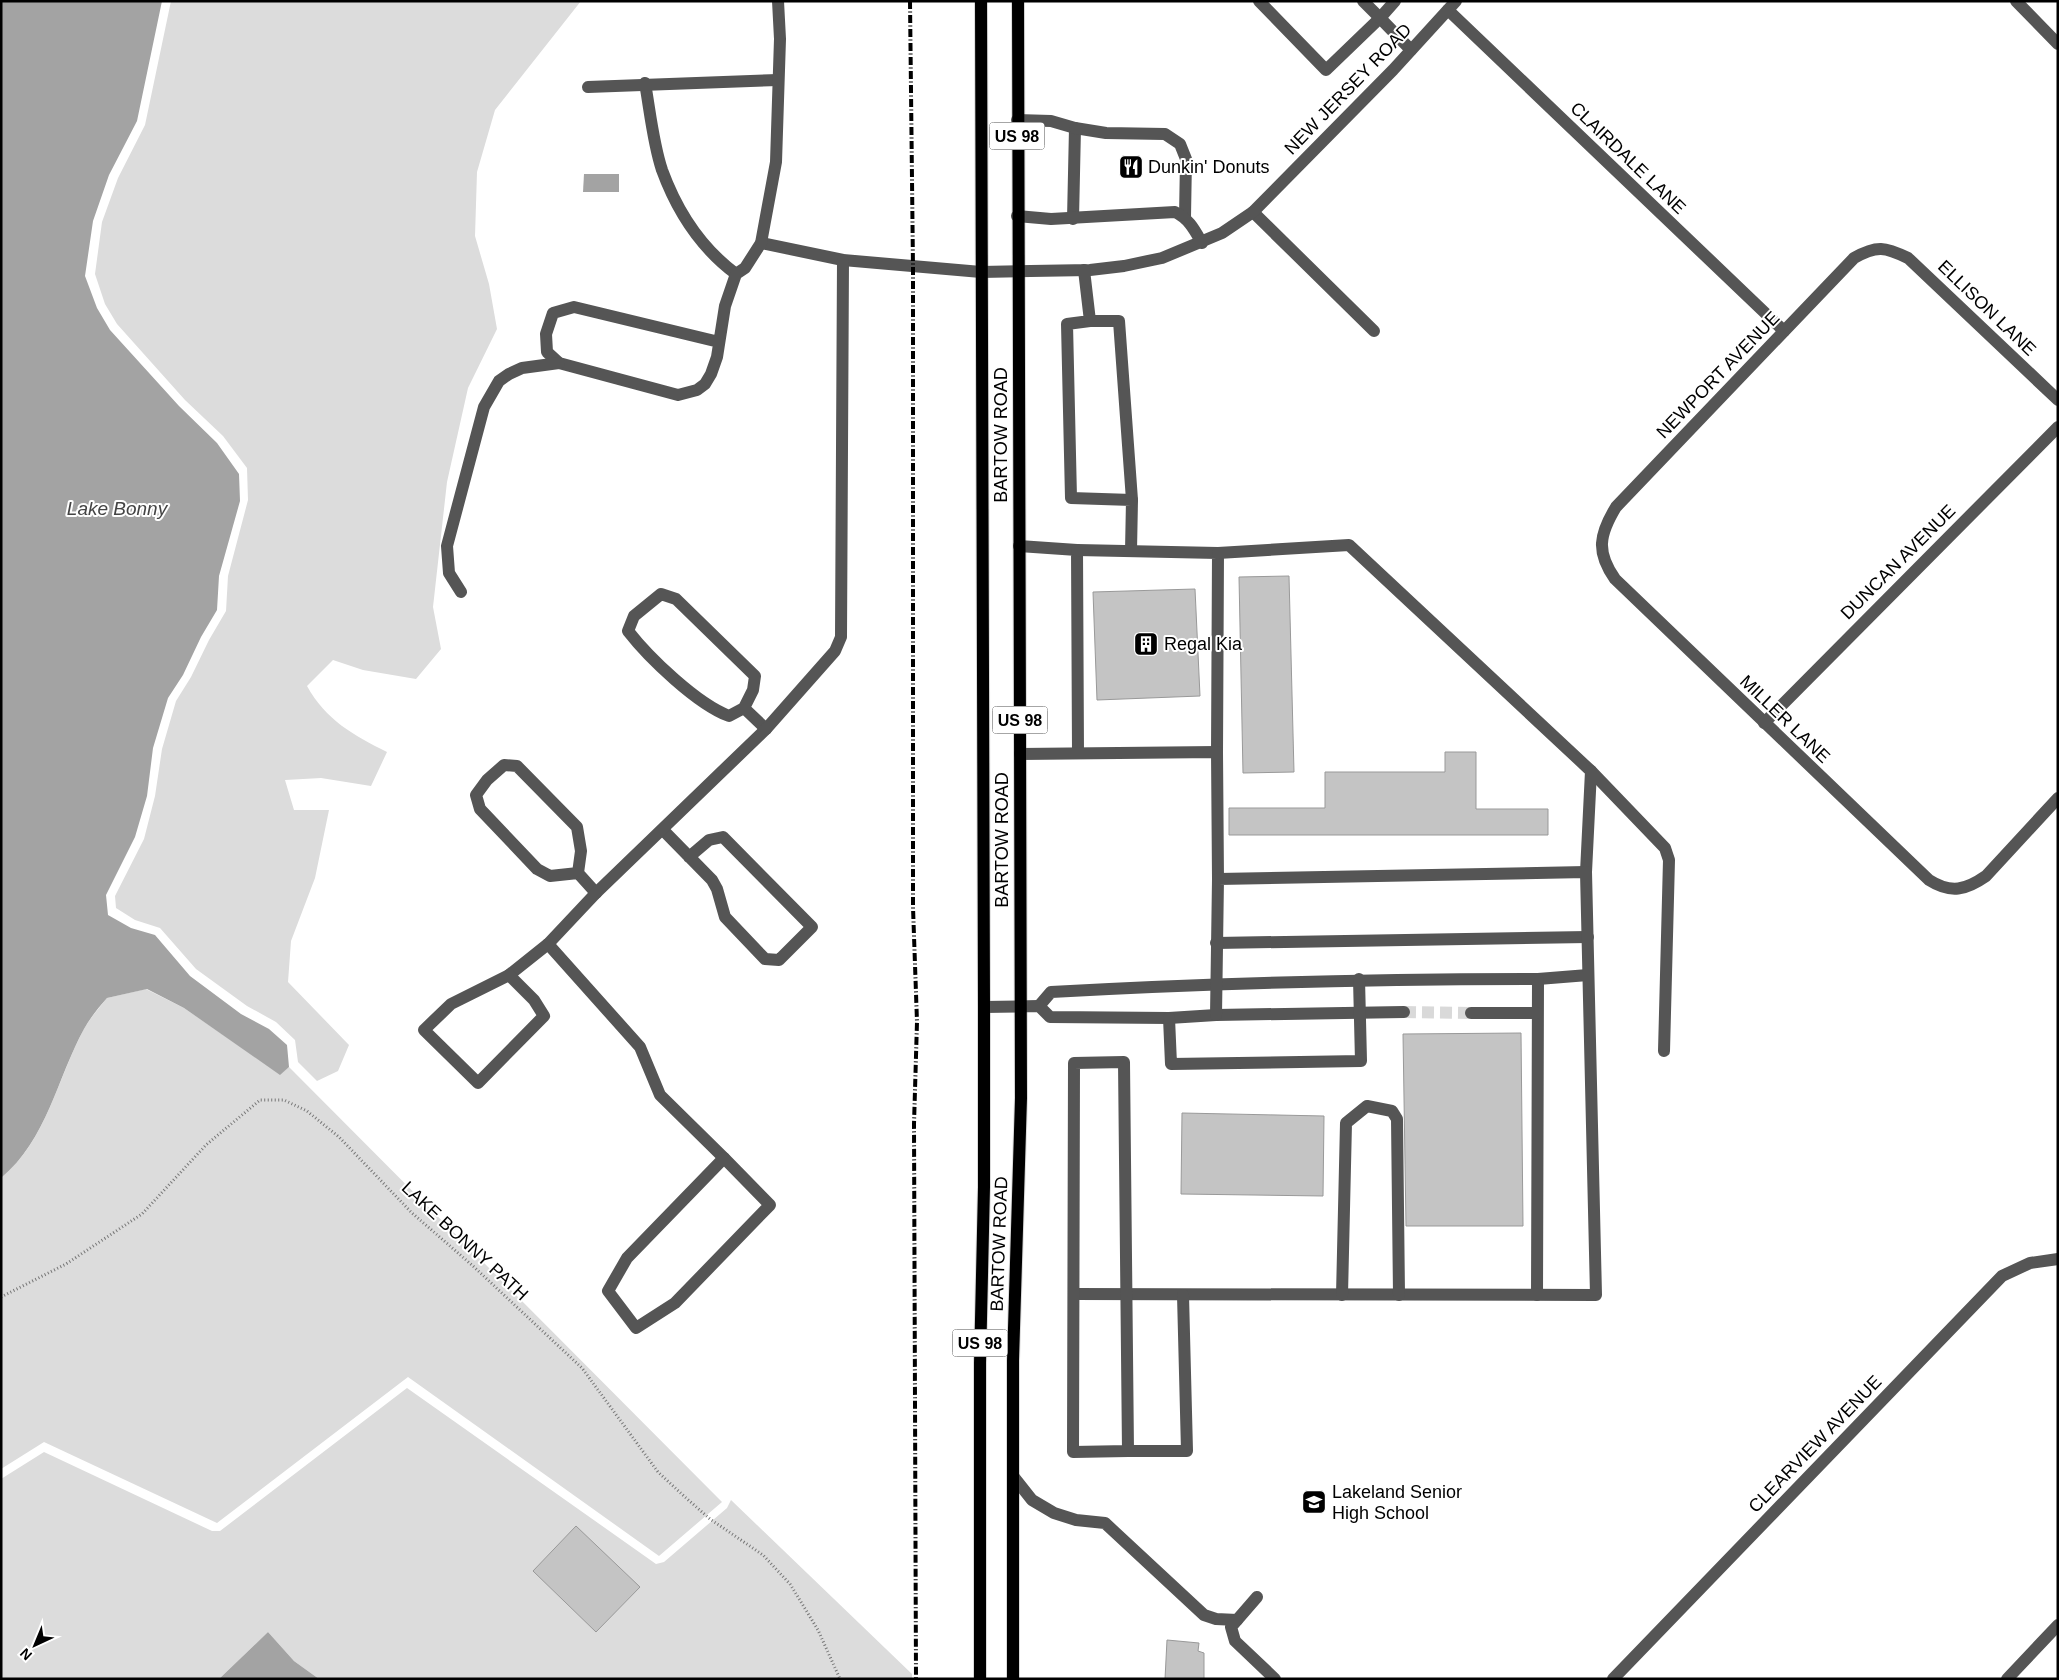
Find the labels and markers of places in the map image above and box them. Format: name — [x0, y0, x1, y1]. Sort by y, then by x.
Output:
restaurant icon: Dunkin' Donuts — [1118, 154, 1144, 180]
place label: Dunkin' Donuts — [1148, 157, 1270, 177]
building icon: Regal Kia — [1133, 631, 1159, 657]
place label: Regal Kia — [1164, 634, 1243, 654]
place label: Lakeland Senior High School — [1332, 1482, 1462, 1523]
school or university icon: Lakeland Senior High School — [1301, 1489, 1327, 1515]

